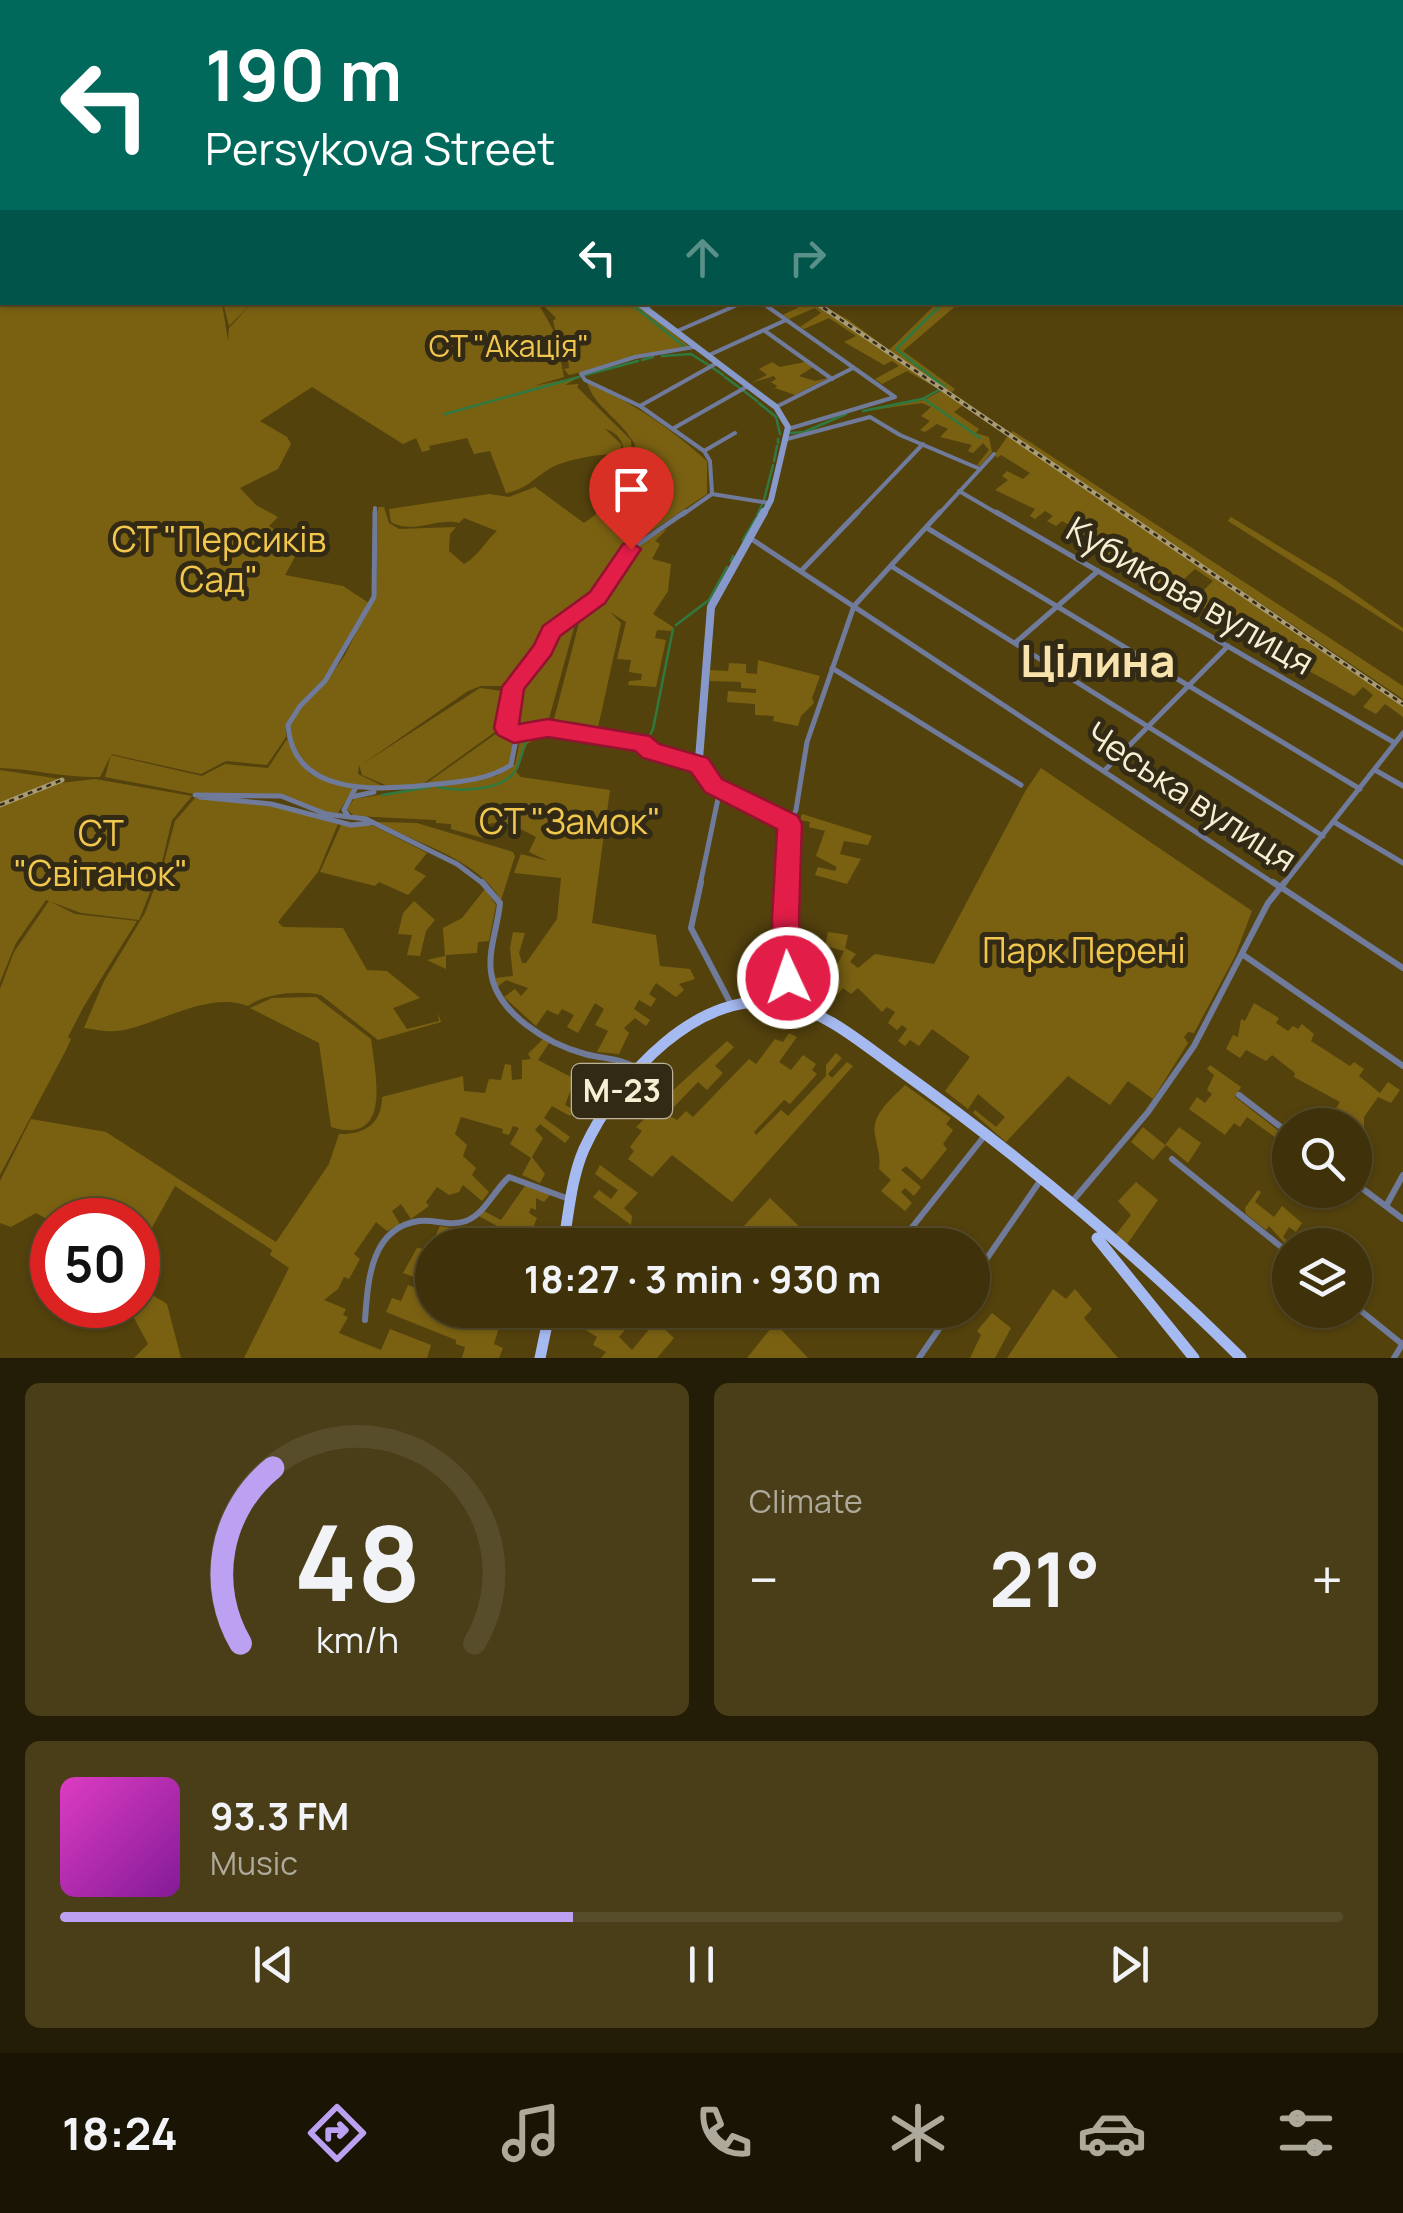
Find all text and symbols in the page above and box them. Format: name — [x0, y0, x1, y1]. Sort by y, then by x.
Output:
text: 190 m — [205, 26, 402, 122]
icon: left — [40, 40, 170, 170]
text: Persykova Street — [205, 117, 555, 179]
icon: left — [570, 230, 625, 285]
icon: ahead — [675, 230, 730, 285]
icon: right — [780, 230, 835, 285]
park label: СТ "Акація" — [429, 325, 589, 366]
pin — [589, 447, 674, 550]
icon: arrive — [604, 462, 659, 517]
street label: Кубикова вулиця — [1058, 505, 1323, 686]
park label: СТ "Персиків Сад" — [112, 515, 326, 603]
district label: Цілина — [1021, 629, 1175, 691]
street label: Чеська вулиця — [1077, 710, 1306, 882]
park label: СТ "Замок" — [479, 797, 661, 845]
park label: СТ "Світанок" — [14, 809, 188, 897]
position arrow — [736, 926, 840, 1030]
park label: Парк Перені — [982, 926, 1186, 974]
road number: М-23 — [572, 1064, 672, 1118]
map controls — [1272, 1108, 1372, 1328]
button: search — [1272, 1108, 1372, 1208]
speed limit sign: 50 — [30, 1198, 160, 1328]
button: layers — [1272, 1228, 1372, 1328]
text: 18:27 · 3 min · 930 m — [524, 1252, 881, 1304]
text: Climate — [749, 1479, 863, 1523]
text: 48 — [294, 1490, 420, 1632]
text: 21° — [989, 1527, 1101, 1630]
text: − — [749, 1541, 779, 1617]
text: + — [1311, 1541, 1343, 1617]
text: km/h — [315, 1615, 399, 1664]
text: 93.3 FM — [210, 1789, 349, 1841]
text: Music — [210, 1841, 298, 1885]
icon: previous — [246, 1937, 301, 1992]
icon: pause — [674, 1937, 729, 1992]
icon: next — [1102, 1937, 1157, 1992]
icon: directions — [302, 2098, 372, 2168]
icon: music — [496, 2098, 566, 2168]
icon: phone — [689, 2098, 759, 2168]
icon: climate — [883, 2098, 953, 2168]
icon: car — [1077, 2098, 1147, 2168]
icon: filters — [1271, 2098, 1341, 2168]
text: 18:24 — [62, 2102, 178, 2164]

